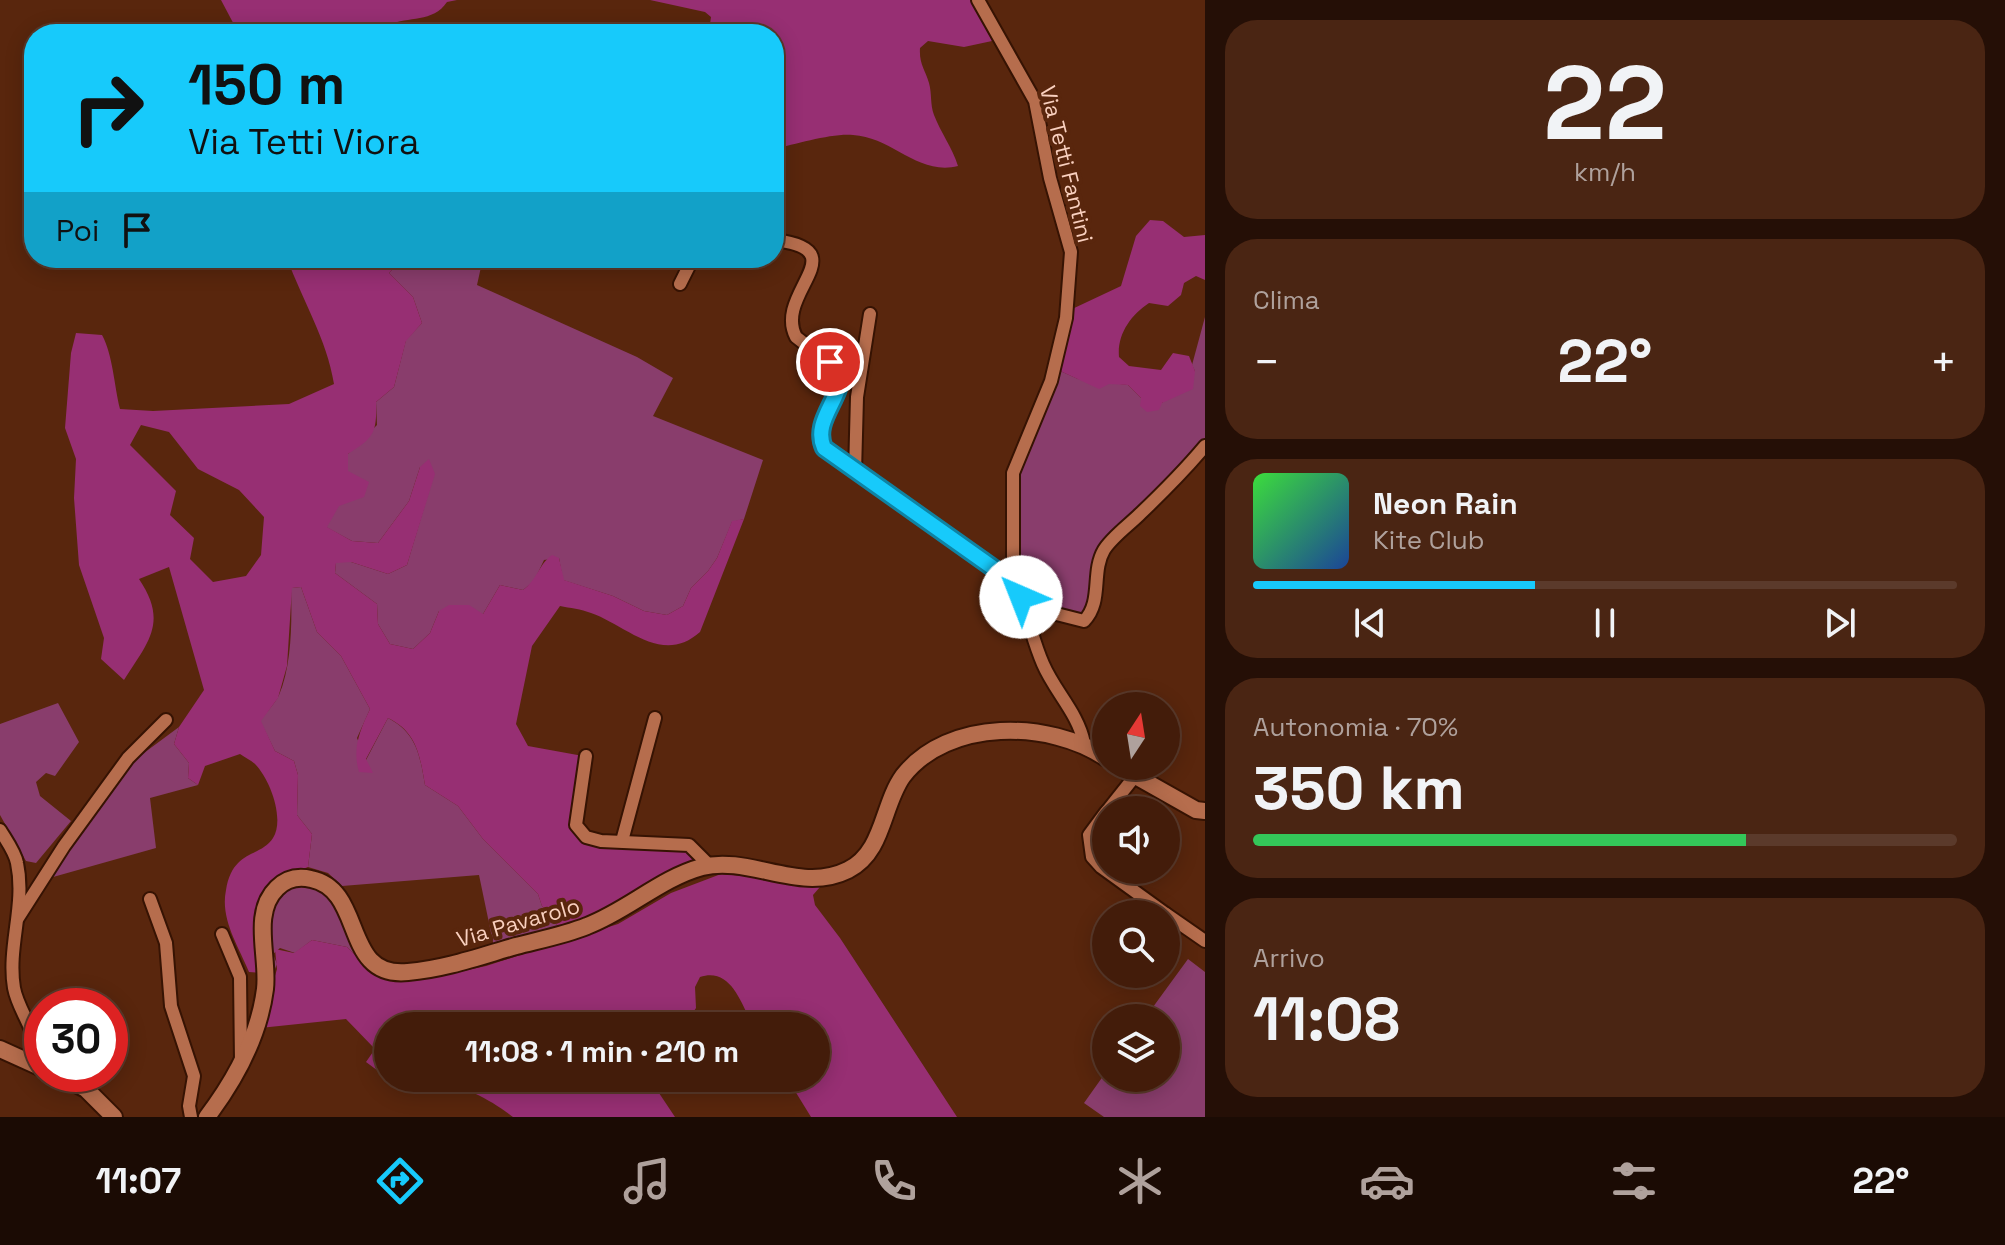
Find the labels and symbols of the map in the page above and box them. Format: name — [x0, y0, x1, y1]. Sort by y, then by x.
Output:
street label: Via Tetti Fantini — [1034, 83, 1100, 245]
pin — [796, 328, 864, 396]
position arrow — [979, 555, 1063, 639]
north arrow — [1092, 692, 1180, 780]
street label: Via Pavarolo — [453, 891, 583, 953]
speed limit sign: 30 — [24, 988, 128, 1092]

